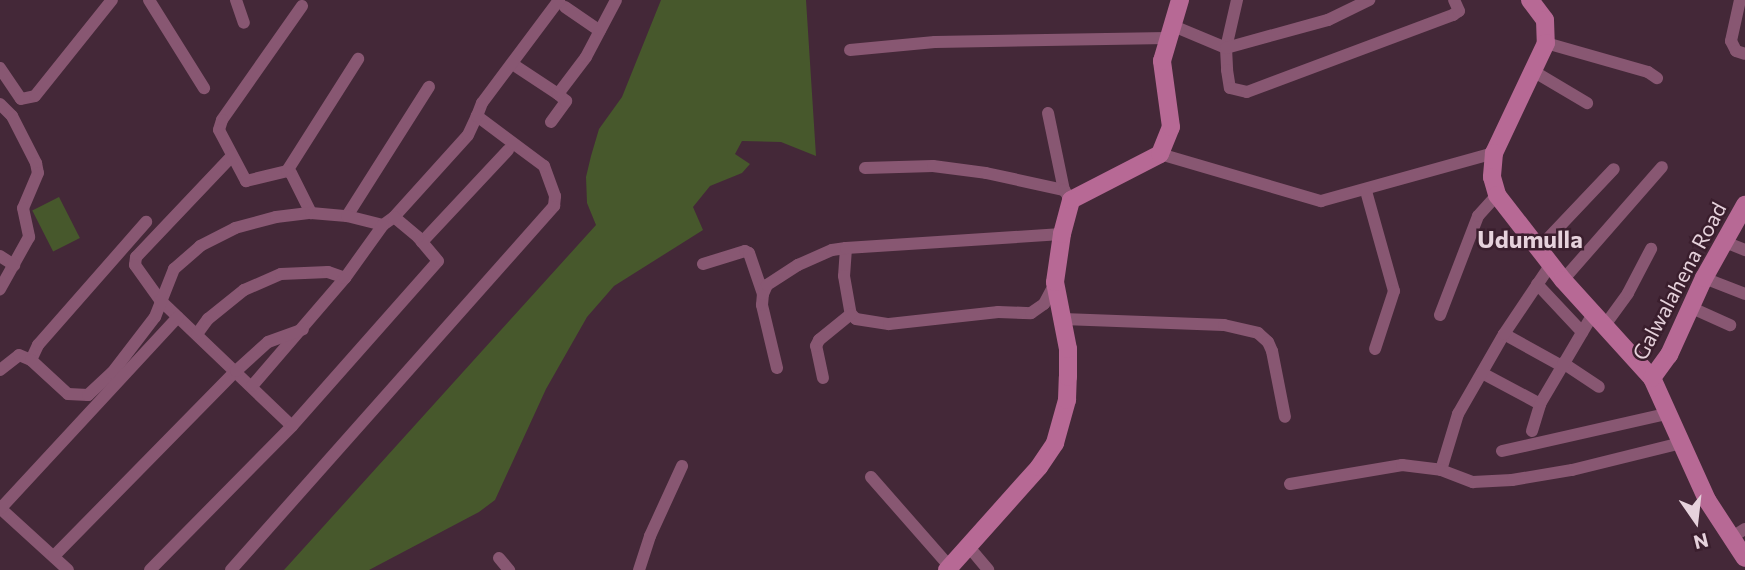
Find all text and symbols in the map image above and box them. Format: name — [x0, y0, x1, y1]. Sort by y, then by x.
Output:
street label: Galwalahena Road — [1627, 198, 1731, 364]
district label: Udumulla — [1477, 225, 1583, 253]
north arrow — [1661, 486, 1731, 556]
text: N — [1692, 529, 1711, 555]

